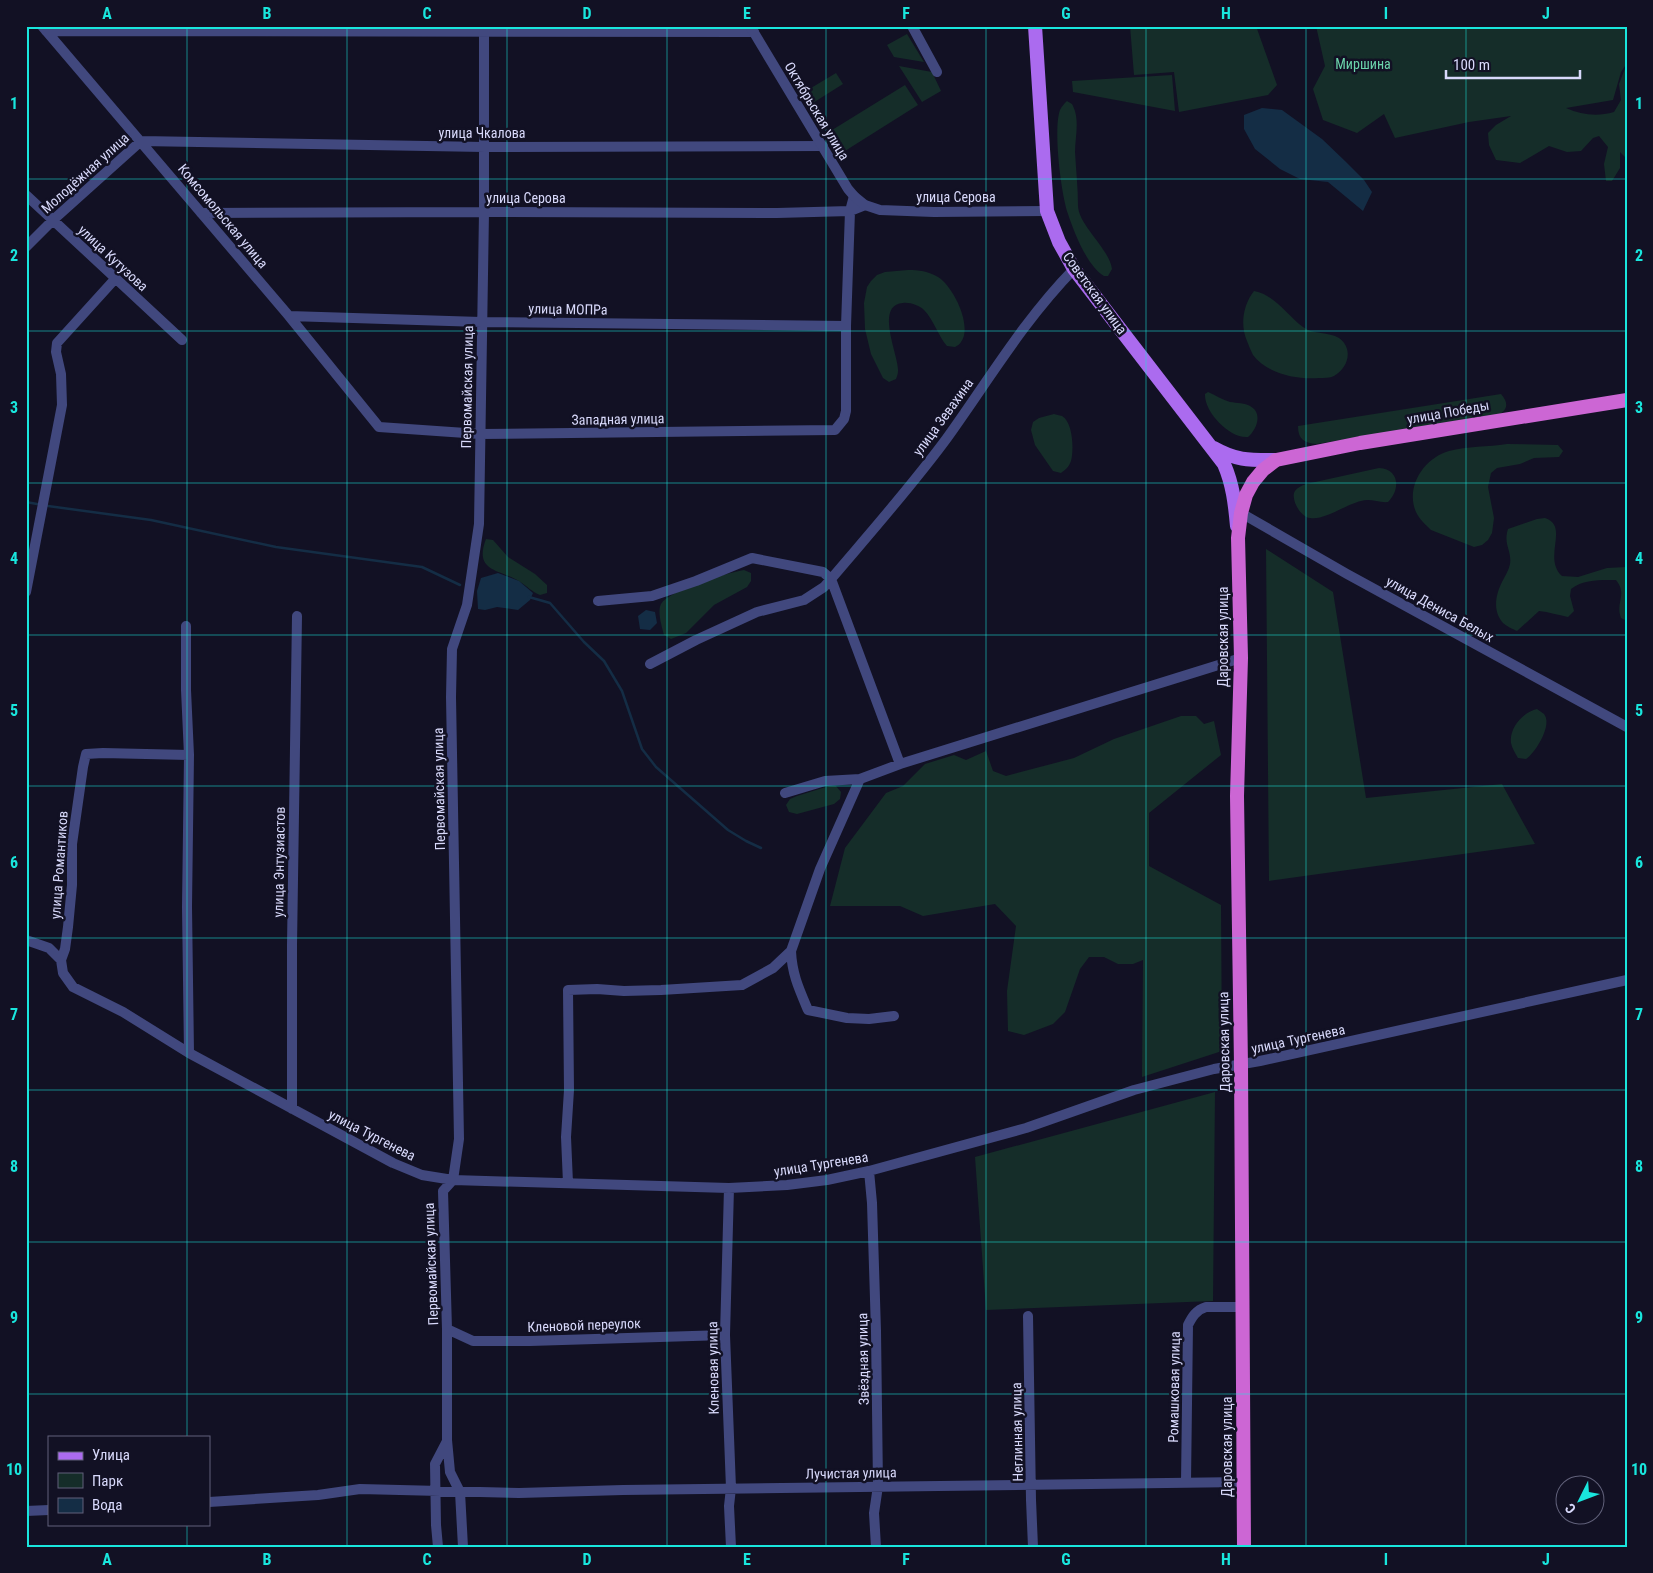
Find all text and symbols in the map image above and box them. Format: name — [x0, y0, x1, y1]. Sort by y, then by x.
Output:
text: A — [102, 4, 112, 23]
text: B — [263, 4, 272, 23]
text: C — [422, 4, 432, 23]
text: D — [582, 4, 592, 23]
text: E — [743, 4, 751, 23]
text: F — [902, 4, 910, 23]
text: G — [1061, 4, 1071, 23]
text: H — [1221, 4, 1231, 23]
text: I — [1384, 4, 1388, 23]
text: J — [1542, 4, 1550, 23]
scale bar — [1446, 48, 1579, 80]
park label: Миршина — [1335, 56, 1391, 72]
text: 100 m — [1453, 56, 1490, 74]
street label: Октябрьская улица — [781, 59, 853, 163]
text: 1 — [10, 94, 18, 113]
text: 1 — [1635, 94, 1643, 113]
street label: улица Чкалова — [439, 125, 525, 141]
street label: Молодёжная улица — [38, 130, 132, 216]
street label: Комсомольская улица — [175, 161, 271, 271]
street label: улица Серова — [916, 189, 996, 205]
street label: улица Серова — [486, 190, 566, 206]
street label: улица Кутузова — [75, 222, 151, 294]
text: 2 — [10, 246, 18, 265]
text: 2 — [1635, 246, 1643, 265]
street label: Советская улица — [1060, 249, 1130, 337]
street label: улица МОПРа — [528, 300, 608, 318]
street label: Первомайская улица — [458, 325, 476, 449]
street label: улица Зевахина — [910, 375, 976, 459]
street label: улица Победы — [1406, 397, 1490, 427]
text: 3 — [10, 398, 18, 417]
text: 3 — [1635, 398, 1643, 417]
street label: Западная улица — [571, 410, 665, 428]
text: 4 — [10, 549, 18, 568]
text: 4 — [1635, 549, 1643, 568]
street label: улица Дениса Белых — [1383, 573, 1497, 645]
street label: Даровская улица — [1215, 587, 1231, 687]
text: 5 — [10, 701, 18, 720]
text: 5 — [1635, 701, 1643, 720]
street label: Первомайская улица — [430, 727, 448, 851]
street label: улица Энтузиастов — [270, 807, 288, 917]
street label: улица Романтиков — [47, 810, 71, 920]
text: 6 — [10, 853, 18, 872]
text: 6 — [1635, 853, 1643, 872]
street label: Даровская улица — [1215, 992, 1233, 1092]
text: 7 — [10, 1005, 18, 1024]
text: 7 — [1635, 1005, 1643, 1024]
street label: улица Тургенева — [1250, 1021, 1346, 1057]
street label: улица Тургенева — [326, 1106, 418, 1164]
street label: улица Тургенева — [773, 1149, 869, 1179]
text: 8 — [10, 1157, 18, 1176]
text: 8 — [1635, 1157, 1643, 1176]
street label: Первомайская улица — [421, 1202, 441, 1326]
text: 9 — [10, 1308, 18, 1327]
text: 9 — [1635, 1308, 1643, 1327]
street label: Звёздная улица — [854, 1313, 872, 1405]
street label: Кленовой переулок — [527, 1315, 641, 1335]
street label: Кленовая улица — [704, 1321, 722, 1415]
street label: Ромашковая улица — [1165, 1331, 1183, 1443]
street label: Неглинная улица — [1008, 1382, 1026, 1482]
street label: Даровская улица — [1219, 1397, 1235, 1497]
legend — [48, 1436, 210, 1526]
text: Улица — [92, 1446, 130, 1464]
text: 10 — [6, 1460, 22, 1479]
text: 10 — [1631, 1460, 1647, 1479]
street label: Лучистая улица — [805, 1464, 897, 1482]
text: Парк — [92, 1472, 123, 1490]
north arrow — [1556, 1476, 1606, 1526]
text: Вода — [92, 1496, 122, 1514]
text: С — [1562, 1500, 1579, 1517]
text: A — [102, 1550, 112, 1569]
text: B — [263, 1550, 272, 1569]
text: C — [422, 1550, 432, 1569]
text: D — [582, 1550, 592, 1569]
text: E — [743, 1550, 751, 1569]
text: F — [902, 1550, 910, 1569]
text: G — [1061, 1550, 1071, 1569]
text: H — [1221, 1550, 1231, 1569]
text: I — [1384, 1550, 1388, 1569]
text: J — [1542, 1550, 1550, 1569]

